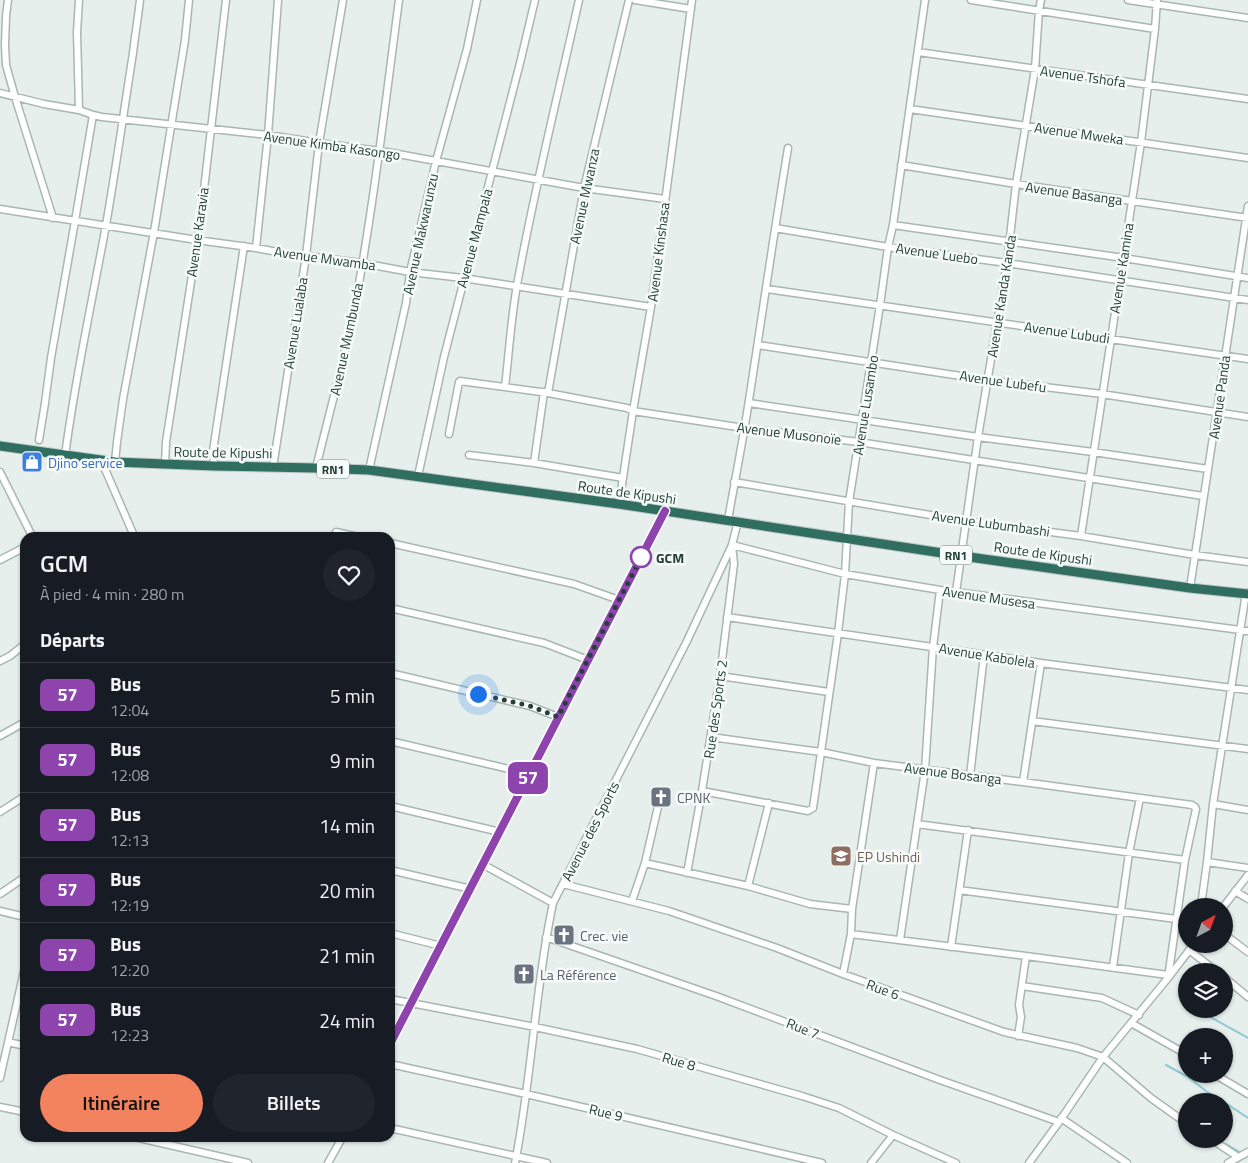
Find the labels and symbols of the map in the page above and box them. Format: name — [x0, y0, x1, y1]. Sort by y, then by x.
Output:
street label: Avenue Tshofa — [1039, 60, 1127, 92]
street label: Avenue Mweka — [1033, 116, 1125, 150]
street label: Avenue Kimba Kasongo — [262, 125, 402, 165]
street label: Avenue Mwanza — [564, 146, 604, 246]
street label: Avenue Makwarunzu — [397, 171, 443, 297]
street label: Avenue Basanga — [1024, 176, 1124, 210]
street label: Avenue Karavia — [180, 186, 214, 278]
street label: Avenue Mampala — [451, 186, 497, 290]
street label: Avenue Kinshasa — [641, 201, 675, 303]
street label: Avenue Kamina — [1103, 221, 1139, 315]
street label: Avenue Kanda Kanda — [981, 233, 1021, 359]
street label: Avenue Luebo — [895, 237, 979, 269]
street label: Avenue Mwamba — [273, 240, 377, 276]
street label: Avenue Lualaba — [277, 276, 313, 370]
street label: Avenue Mumbunda — [324, 281, 368, 397]
street label: Avenue Lubudi — [1023, 316, 1111, 348]
street label: Avenue Lusambo — [847, 354, 883, 456]
street label: Avenue Panda — [1203, 354, 1235, 440]
street label: Avenue Lubefu — [958, 365, 1048, 397]
street label: Avenue Musonoïe — [736, 416, 842, 450]
street label: Route de Kipushi — [173, 441, 273, 463]
shop icon: Djino service — [20, 450, 44, 474]
place label: Djino service — [48, 452, 122, 473]
road number: RN1 — [317, 459, 349, 478]
street label: Route de Kipushi — [577, 475, 677, 509]
street label: Avenue Lubumbashi — [931, 504, 1051, 542]
street label: Route de Kipushi — [993, 536, 1093, 570]
marker: GCM — [630, 546, 652, 568]
road number: RN1 — [940, 546, 972, 564]
place label: GCM — [656, 547, 684, 568]
street label: Avenue Musesa — [941, 580, 1037, 614]
street label: Avenue Kabolela — [937, 637, 1037, 673]
street label: Rue des Sports 2 — [698, 658, 732, 760]
your location — [466, 682, 491, 707]
street label: Avenue Bosanga — [903, 757, 1003, 789]
line badge: 57 — [506, 762, 550, 794]
street label: Avenue des Sports — [556, 777, 624, 885]
church icon: CPNK — [649, 785, 673, 809]
place label: CPNK — [677, 787, 710, 808]
school or university icon: EP Ushindi — [829, 844, 853, 868]
place label: EP Ushindi — [857, 846, 920, 867]
north arrow — [1178, 898, 1232, 952]
church icon: Crec. vie — [552, 923, 576, 947]
place label: Crec. vie — [580, 925, 628, 946]
church icon: La Référence — [512, 962, 536, 986]
place label: La Référence — [540, 964, 616, 985]
street label: Rue 6 — [863, 973, 903, 1005]
street label: Rue 7 — [783, 1012, 823, 1044]
street label: Rue 8 — [660, 1046, 698, 1076]
street label: Rue 9 — [587, 1098, 625, 1126]

